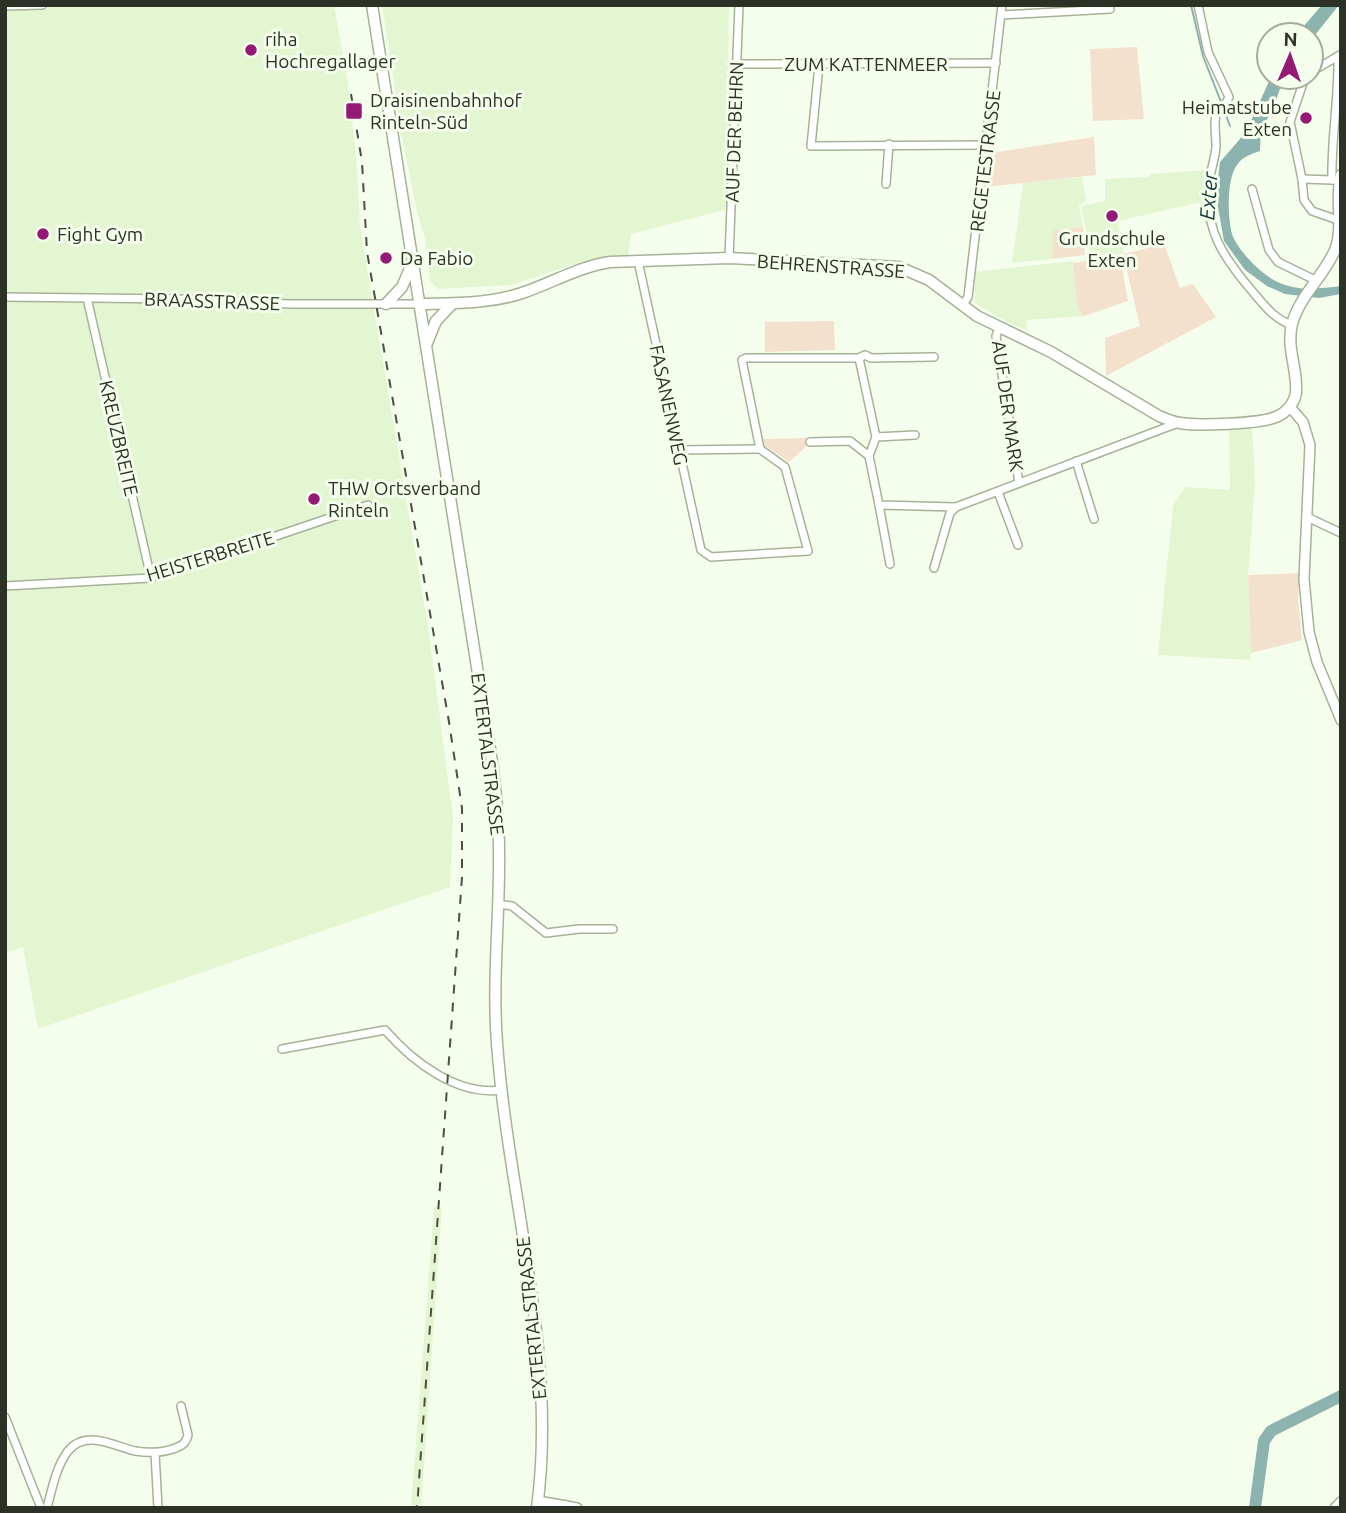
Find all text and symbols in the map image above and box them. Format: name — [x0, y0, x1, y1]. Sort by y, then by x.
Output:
north arrow — [1255, 21, 1325, 91]
place label: riha Hochregallager — [265, 28, 396, 72]
text: N — [1283, 28, 1298, 50]
marker: riha Hochregallager — [243, 42, 259, 58]
street label: ZUM KATTENMEER — [784, 53, 948, 75]
street label: AUF DER BEHRN — [721, 61, 747, 203]
place label: Draisinenbahnhof Rinteln-Süd — [370, 89, 523, 133]
street label: REGETESTRASSE — [965, 89, 1005, 233]
place label: Heimatstube Exten — [1182, 96, 1292, 140]
marker: Draisinenbahnhof Rinteln-Süd — [344, 101, 364, 121]
marker: Heimatstube Exten — [1298, 110, 1314, 126]
water label: Exter — [1194, 170, 1222, 221]
marker: Grundschule Exten — [1104, 208, 1120, 224]
place label: Fight Gym — [57, 223, 143, 245]
marker: Fight Gym — [35, 226, 51, 242]
place label: Grundschule Exten — [1059, 227, 1165, 271]
place label: Da Fabio — [400, 247, 473, 269]
marker: Da Fabio — [378, 250, 394, 266]
street label: BEHRENSTRASSE — [756, 250, 906, 282]
street label: BRAASSTRASSE — [144, 288, 280, 314]
street label: AUF DER MARK — [988, 339, 1028, 473]
street label: FASANENWEG — [645, 343, 693, 467]
street label: KREUZBREITE — [95, 378, 143, 498]
place label: THW Ortsverband Rinteln — [328, 477, 481, 521]
marker: THW Ortsverband Rinteln — [306, 491, 322, 507]
street label: HEISTERBREITE — [143, 526, 277, 586]
street label: EXTERTALSTRASSE — [467, 671, 509, 837]
street label: EXTERTALSTRASSE — [512, 1235, 550, 1401]

